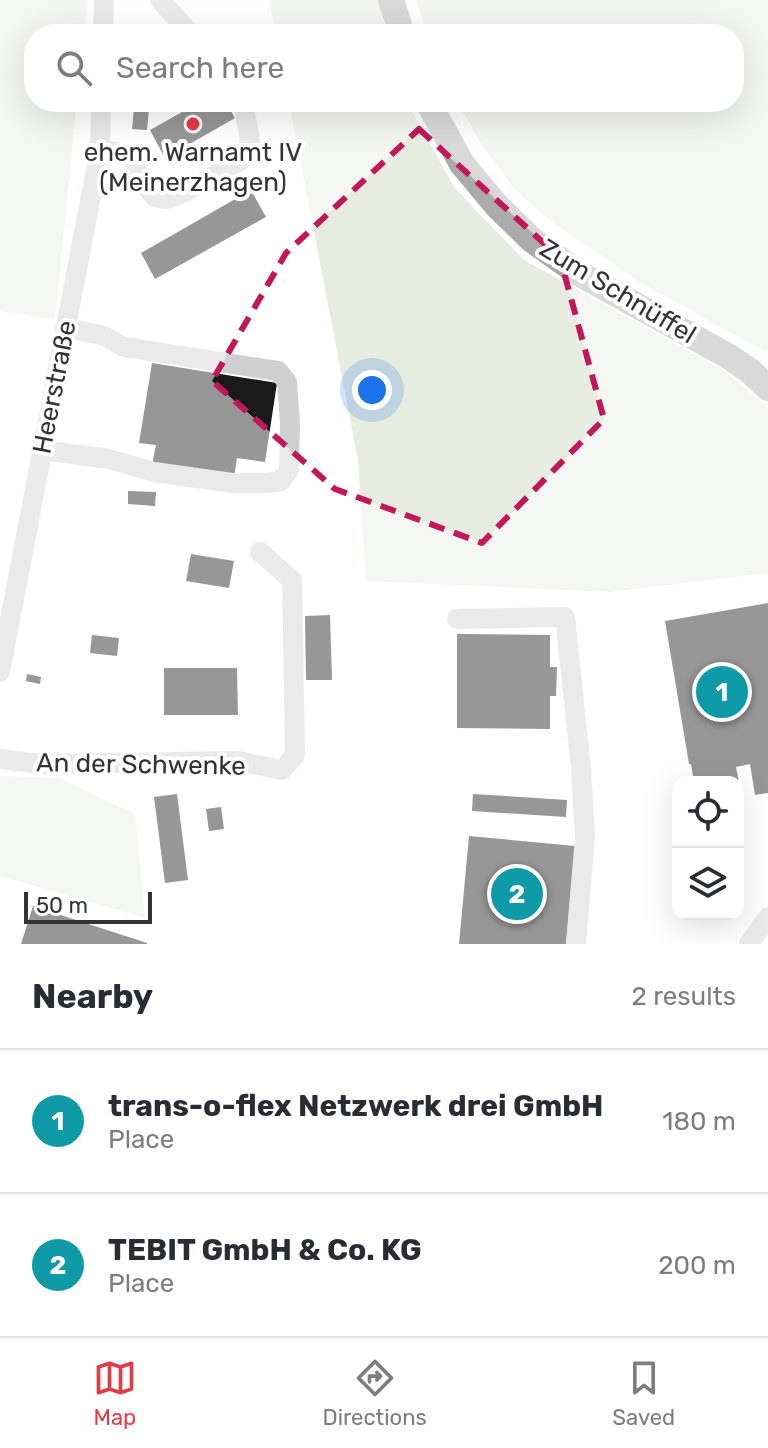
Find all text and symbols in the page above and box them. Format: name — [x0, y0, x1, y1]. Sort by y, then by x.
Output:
search box — [24, 24, 744, 112]
icon: search — [52, 46, 96, 90]
text: Search here — [116, 50, 284, 86]
marker: ehem. Warnamt IV (Meinerzhagen) — [184, 115, 202, 133]
place label: ehem. Warnamt IV (Meinerzhagen) — [84, 137, 302, 198]
street label: Zum Schnüffel — [534, 233, 701, 350]
street label: Heerstraße — [26, 318, 83, 456]
your location — [352, 370, 392, 410]
pin: 1 — [696, 662, 748, 722]
street label: An der Schwenke — [36, 747, 246, 782]
map controls — [672, 776, 744, 920]
button: locate — [672, 776, 744, 848]
button: layers — [672, 848, 744, 920]
pin: 2 — [491, 864, 543, 924]
scale bar — [24, 888, 152, 924]
text: 50 m — [36, 892, 88, 919]
text: Nearby — [32, 976, 153, 1017]
text: 2 results — [632, 981, 736, 1012]
text: trans-o-flex Netzwerk drei GmbH — [108, 1088, 603, 1124]
text: 1 — [52, 1106, 64, 1137]
text: 180 m — [662, 1106, 736, 1137]
text: Place — [108, 1124, 174, 1155]
text: TEBIT GmbH & Co. KG — [108, 1232, 422, 1268]
text: 2 — [50, 1250, 66, 1281]
text: 200 m — [658, 1250, 736, 1281]
text: Place — [108, 1268, 174, 1299]
tab: Map — [93, 1356, 137, 1431]
tab: Directions — [322, 1356, 427, 1431]
tab: Saved — [612, 1356, 675, 1431]

